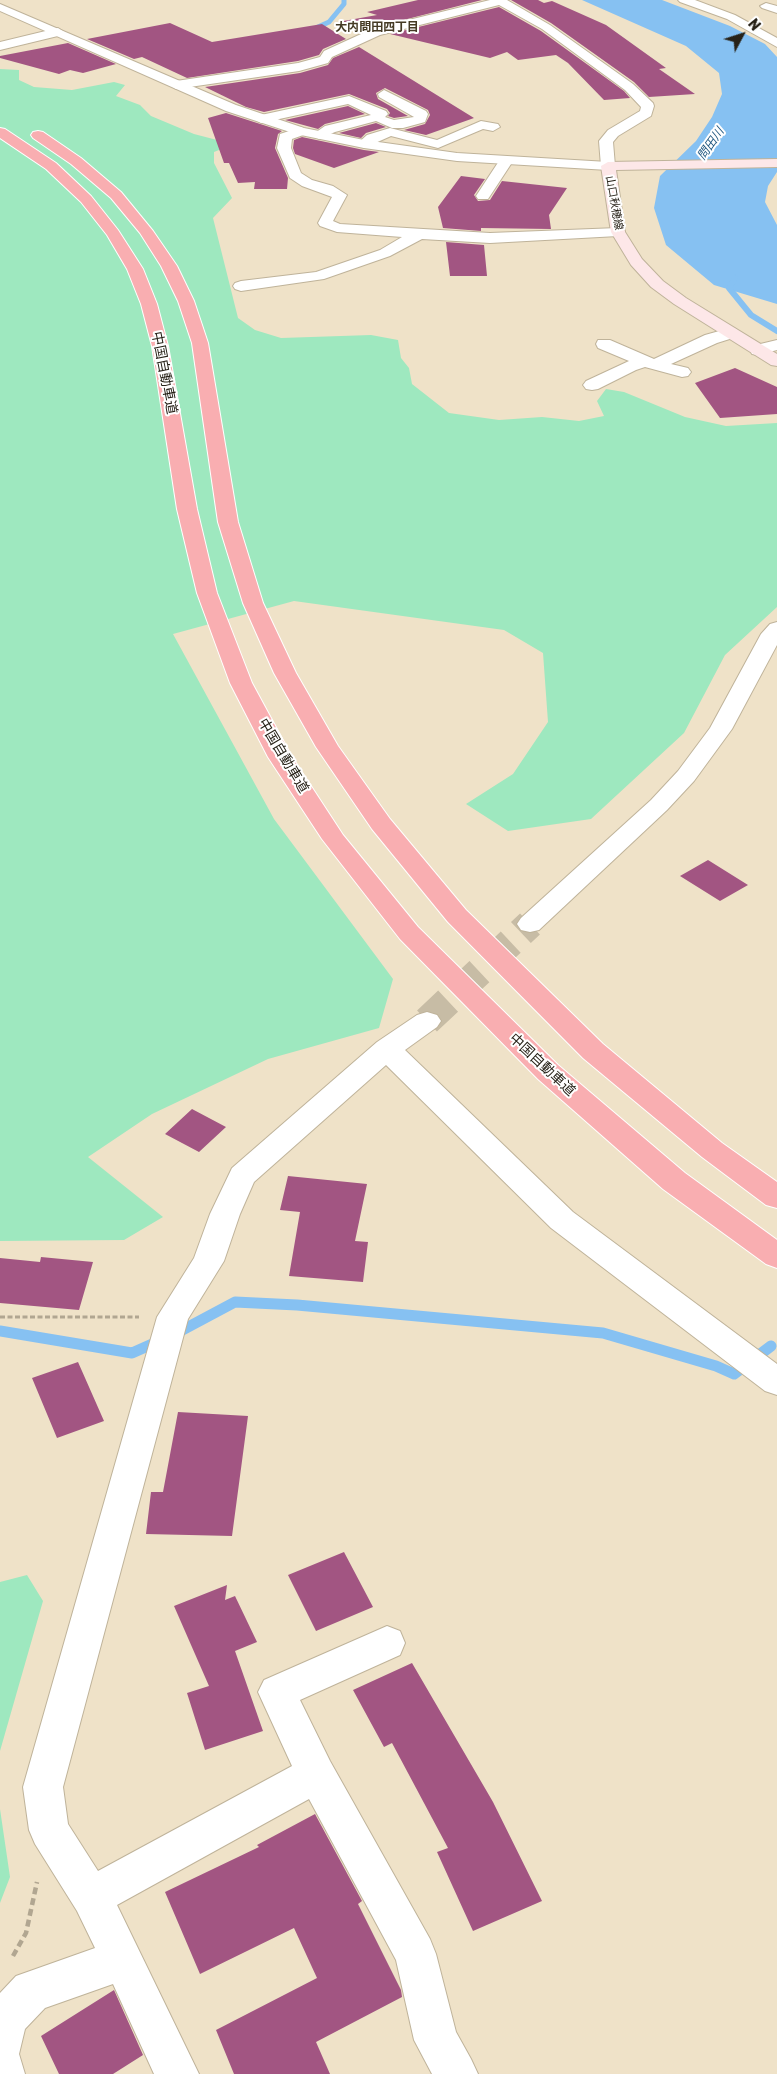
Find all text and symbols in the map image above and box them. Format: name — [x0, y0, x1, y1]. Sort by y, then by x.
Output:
north arrow — [717, 10, 767, 60]
text: N — [744, 16, 764, 34]
district label: 大内問田四丁目 — [335, 21, 419, 35]
water label: 問田川 — [695, 125, 727, 163]
street label: 山口秋穂線 — [603, 175, 625, 231]
street label: 中国自動車道 — [148, 330, 180, 416]
street label: 中国自動車道 — [254, 716, 312, 796]
street label: 中国自動車道 — [506, 1030, 578, 1100]

